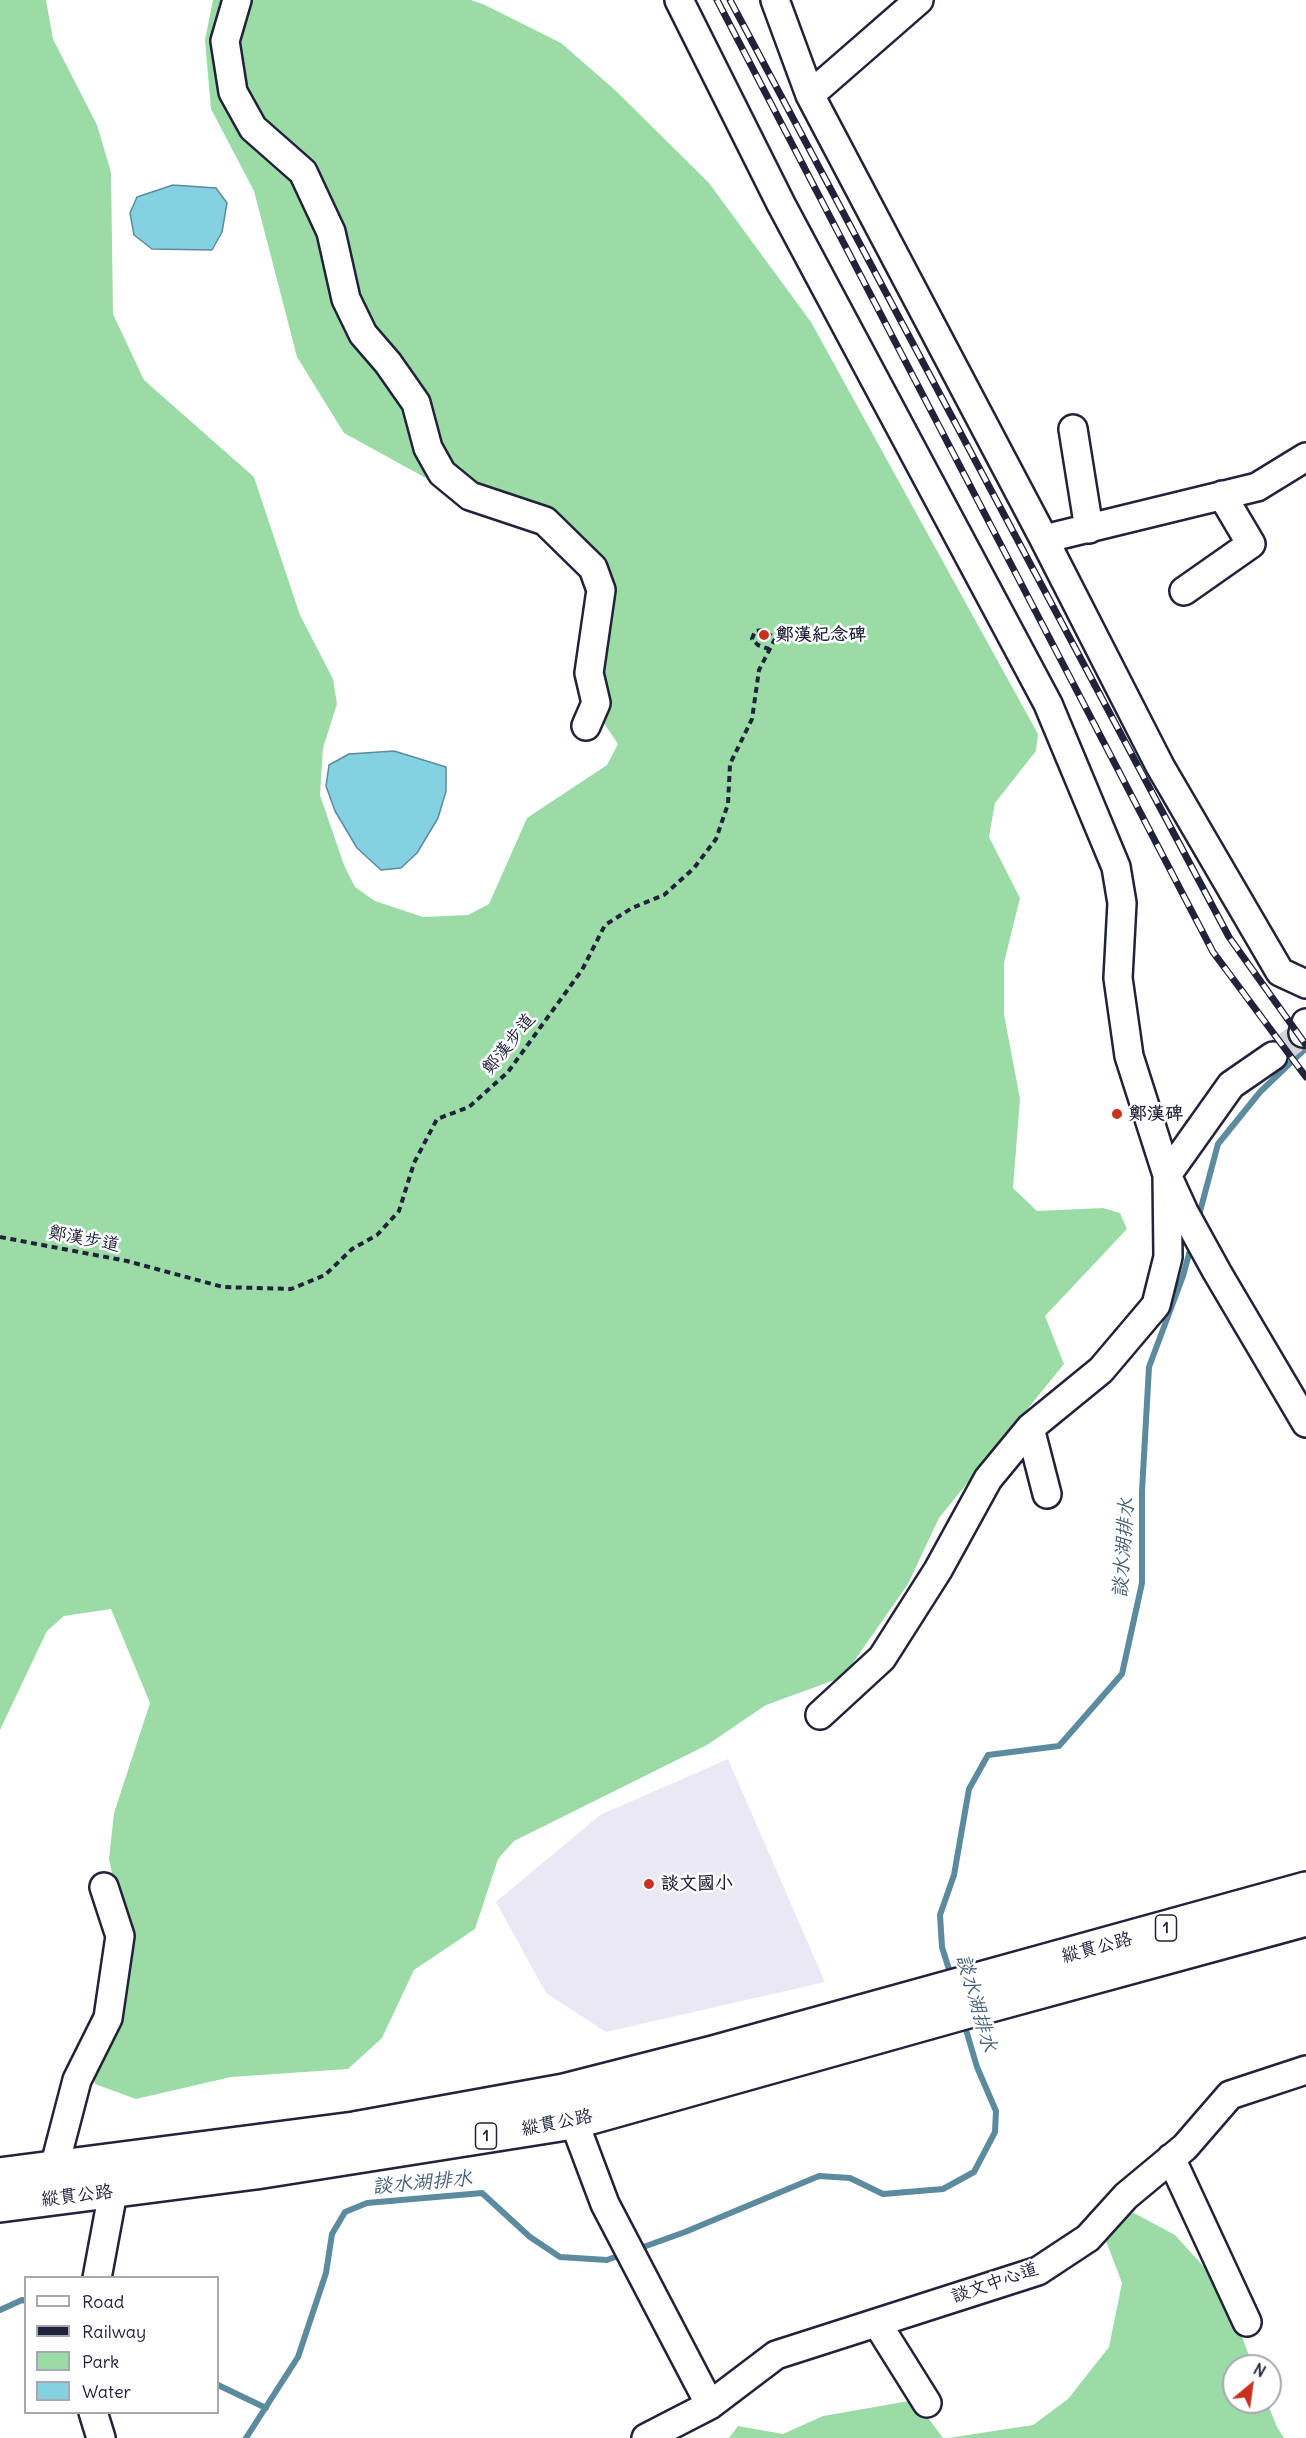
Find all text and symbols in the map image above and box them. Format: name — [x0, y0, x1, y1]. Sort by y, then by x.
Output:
place label: 鄭漢紀念碑 — [776, 624, 866, 646]
marker: 鄭漢紀念碑 — [757, 628, 771, 642]
street label: 鄭漢步道 — [478, 1009, 540, 1079]
place label: 鄭漢碑 — [1129, 1103, 1183, 1125]
marker: 鄭漢碑 — [1110, 1107, 1124, 1121]
street label: 鄭漢步道 — [47, 1222, 121, 1256]
water label: 談水湖排水 — [1109, 1497, 1139, 1599]
place label: 談文國小 — [661, 1873, 733, 1895]
marker: 談文國小 — [642, 1877, 656, 1891]
road number: 1 — [1156, 1915, 1176, 1941]
street label: 縱貫公路 — [1059, 1928, 1135, 1968]
water label: 談水湖排水 — [951, 1952, 1001, 2054]
street label: 縱貫公路 — [520, 2106, 594, 2140]
road number: 1 — [476, 2123, 496, 2149]
water label: 談水湖排水 — [371, 2167, 473, 2199]
street label: 縱貫公路 — [40, 2181, 114, 2211]
street label: 談文中心道 — [949, 2258, 1041, 2308]
legend — [24, 2276, 219, 2414]
text: Road — [82, 2290, 124, 2313]
text: Railway — [82, 2320, 146, 2343]
text: Park — [82, 2350, 119, 2373]
north arrow — [1222, 2354, 1282, 2414]
text: N — [1250, 2359, 1269, 2381]
text: Water — [82, 2380, 131, 2403]

